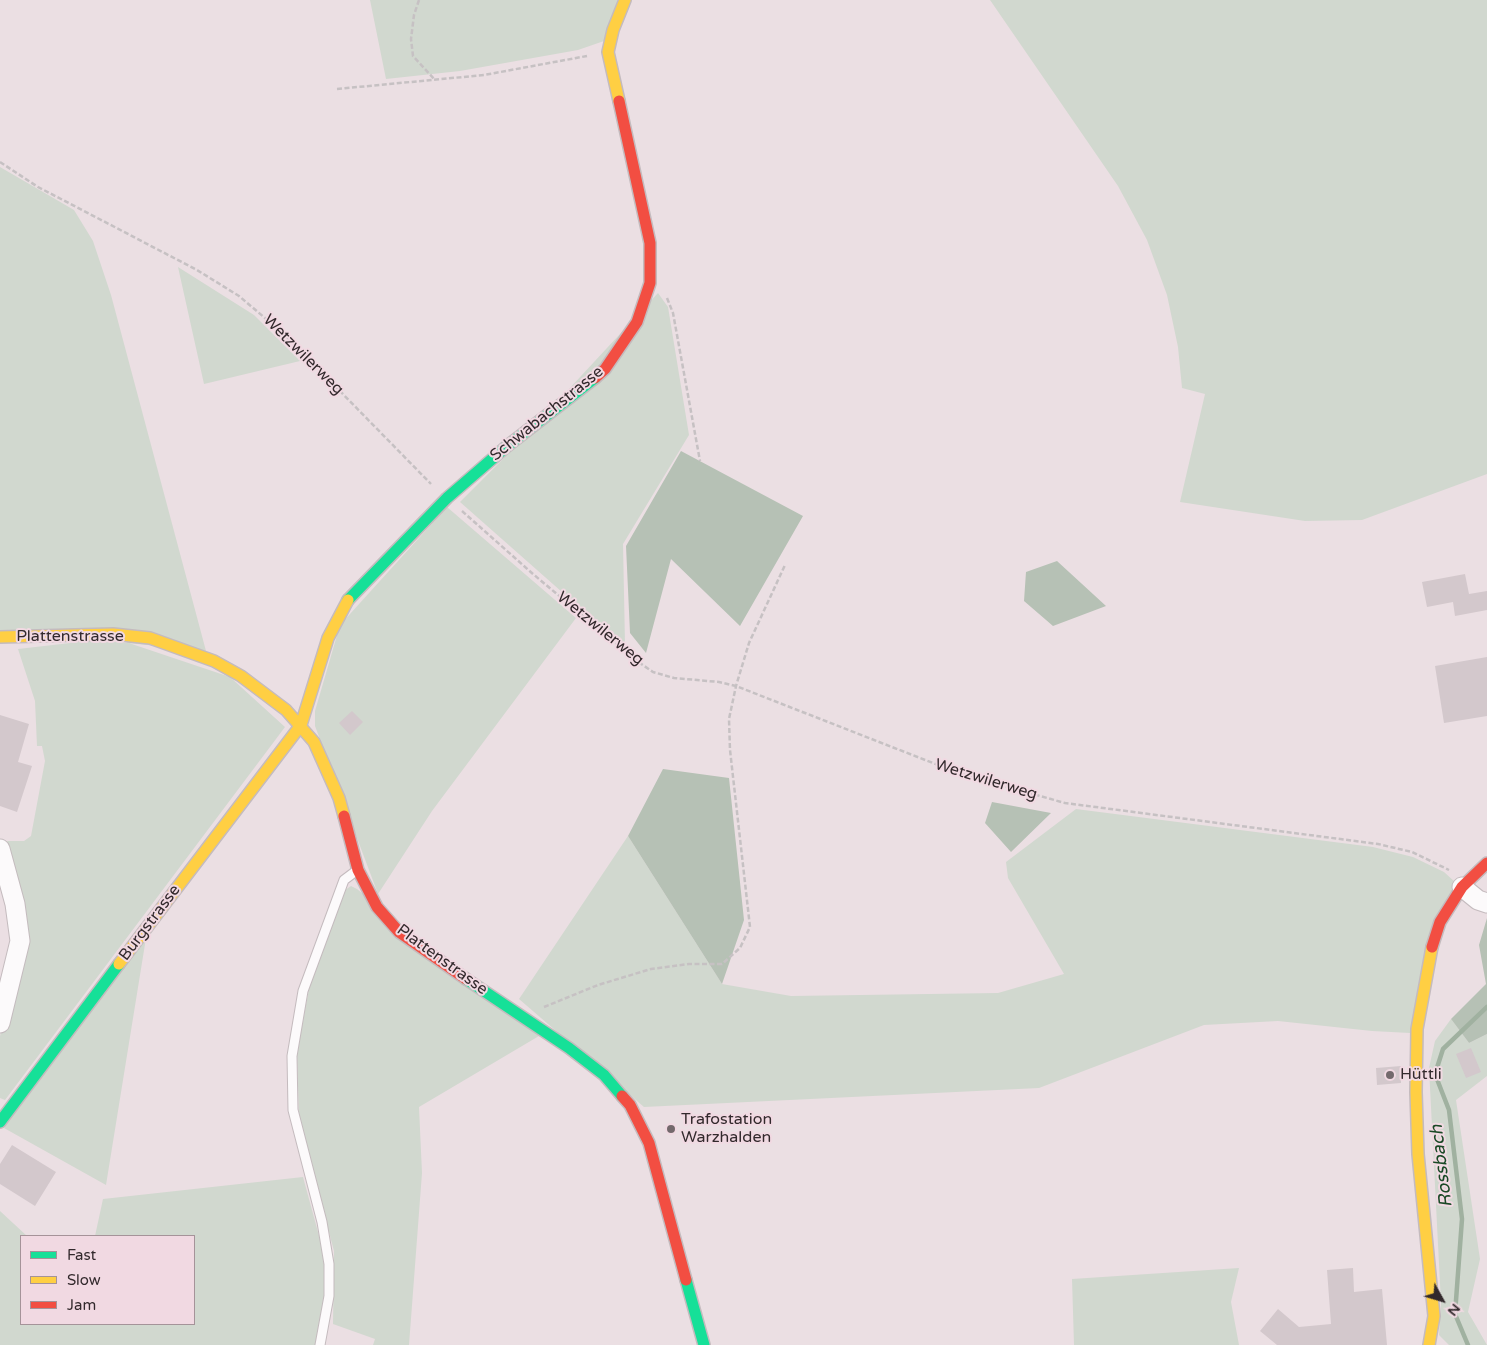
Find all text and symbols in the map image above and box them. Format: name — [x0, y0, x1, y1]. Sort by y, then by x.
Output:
street label: Wetzwilerweg — [259, 311, 347, 399]
street label: Schwabachstrasse — [486, 362, 608, 466]
street label: Wetzwilerweg — [553, 588, 647, 670]
street label: Plattenstrasse — [16, 627, 124, 647]
street label: Wetzwilerweg — [932, 755, 1040, 805]
street label: Burgstrasse — [115, 881, 185, 965]
street label: Plattenstrasse — [393, 921, 491, 999]
place label: Hüttli — [1400, 1065, 1442, 1085]
marker: Hüttli — [1384, 1069, 1396, 1081]
place label: Trafostation Warzhalden — [681, 1110, 772, 1148]
marker: Trafostation Warzhalden — [665, 1123, 677, 1135]
water label: Rossbach — [1426, 1123, 1458, 1209]
legend — [20, 1235, 195, 1325]
text: Fast — [67, 1246, 96, 1264]
text: Slow — [67, 1271, 101, 1289]
north arrow — [1417, 1275, 1467, 1325]
text: Jam — [67, 1296, 96, 1314]
text: N — [1444, 1300, 1464, 1319]

